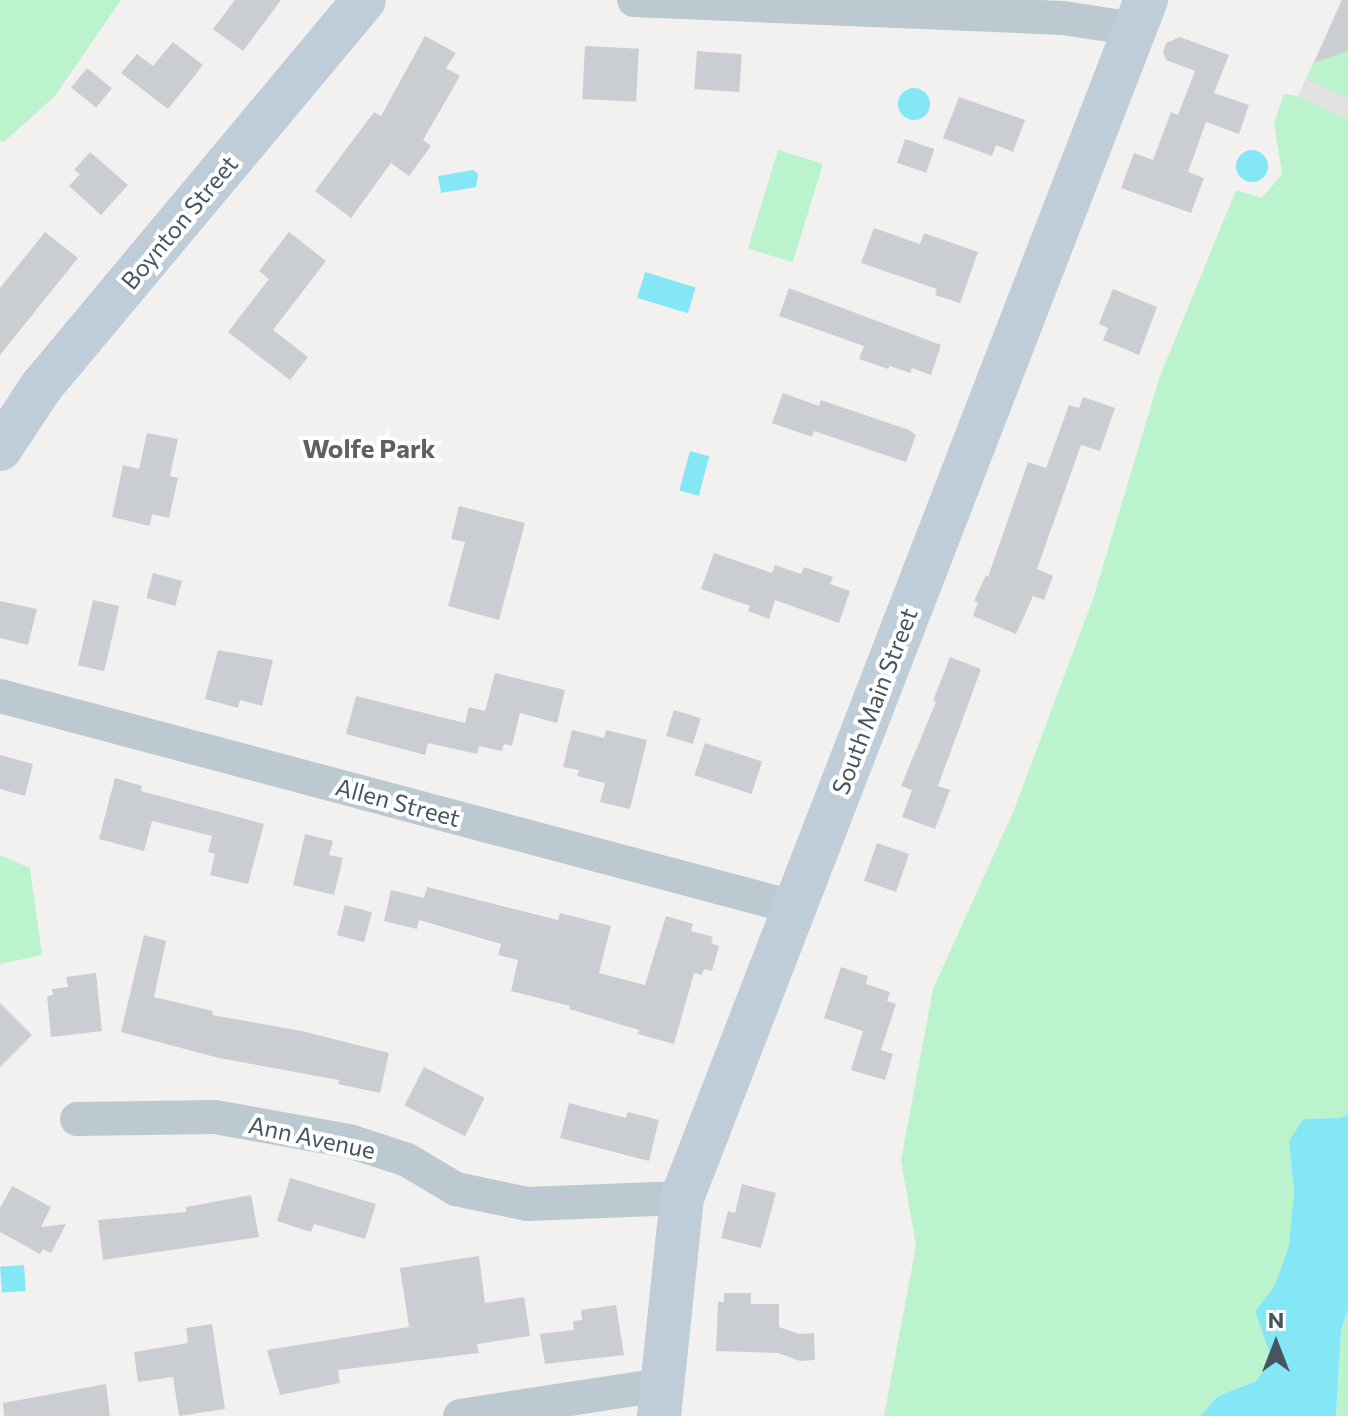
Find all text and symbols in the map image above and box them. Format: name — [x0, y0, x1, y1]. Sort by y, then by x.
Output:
street label: Boynton Street — [115, 149, 243, 295]
district label: Wolfe Park — [302, 432, 436, 464]
street label: South Main Street — [825, 604, 923, 798]
street label: Allen Street — [333, 772, 463, 832]
street label: Ann Avenue — [246, 1110, 378, 1164]
north arrow — [1236, 1304, 1316, 1384]
text: N — [1268, 1306, 1284, 1333]

